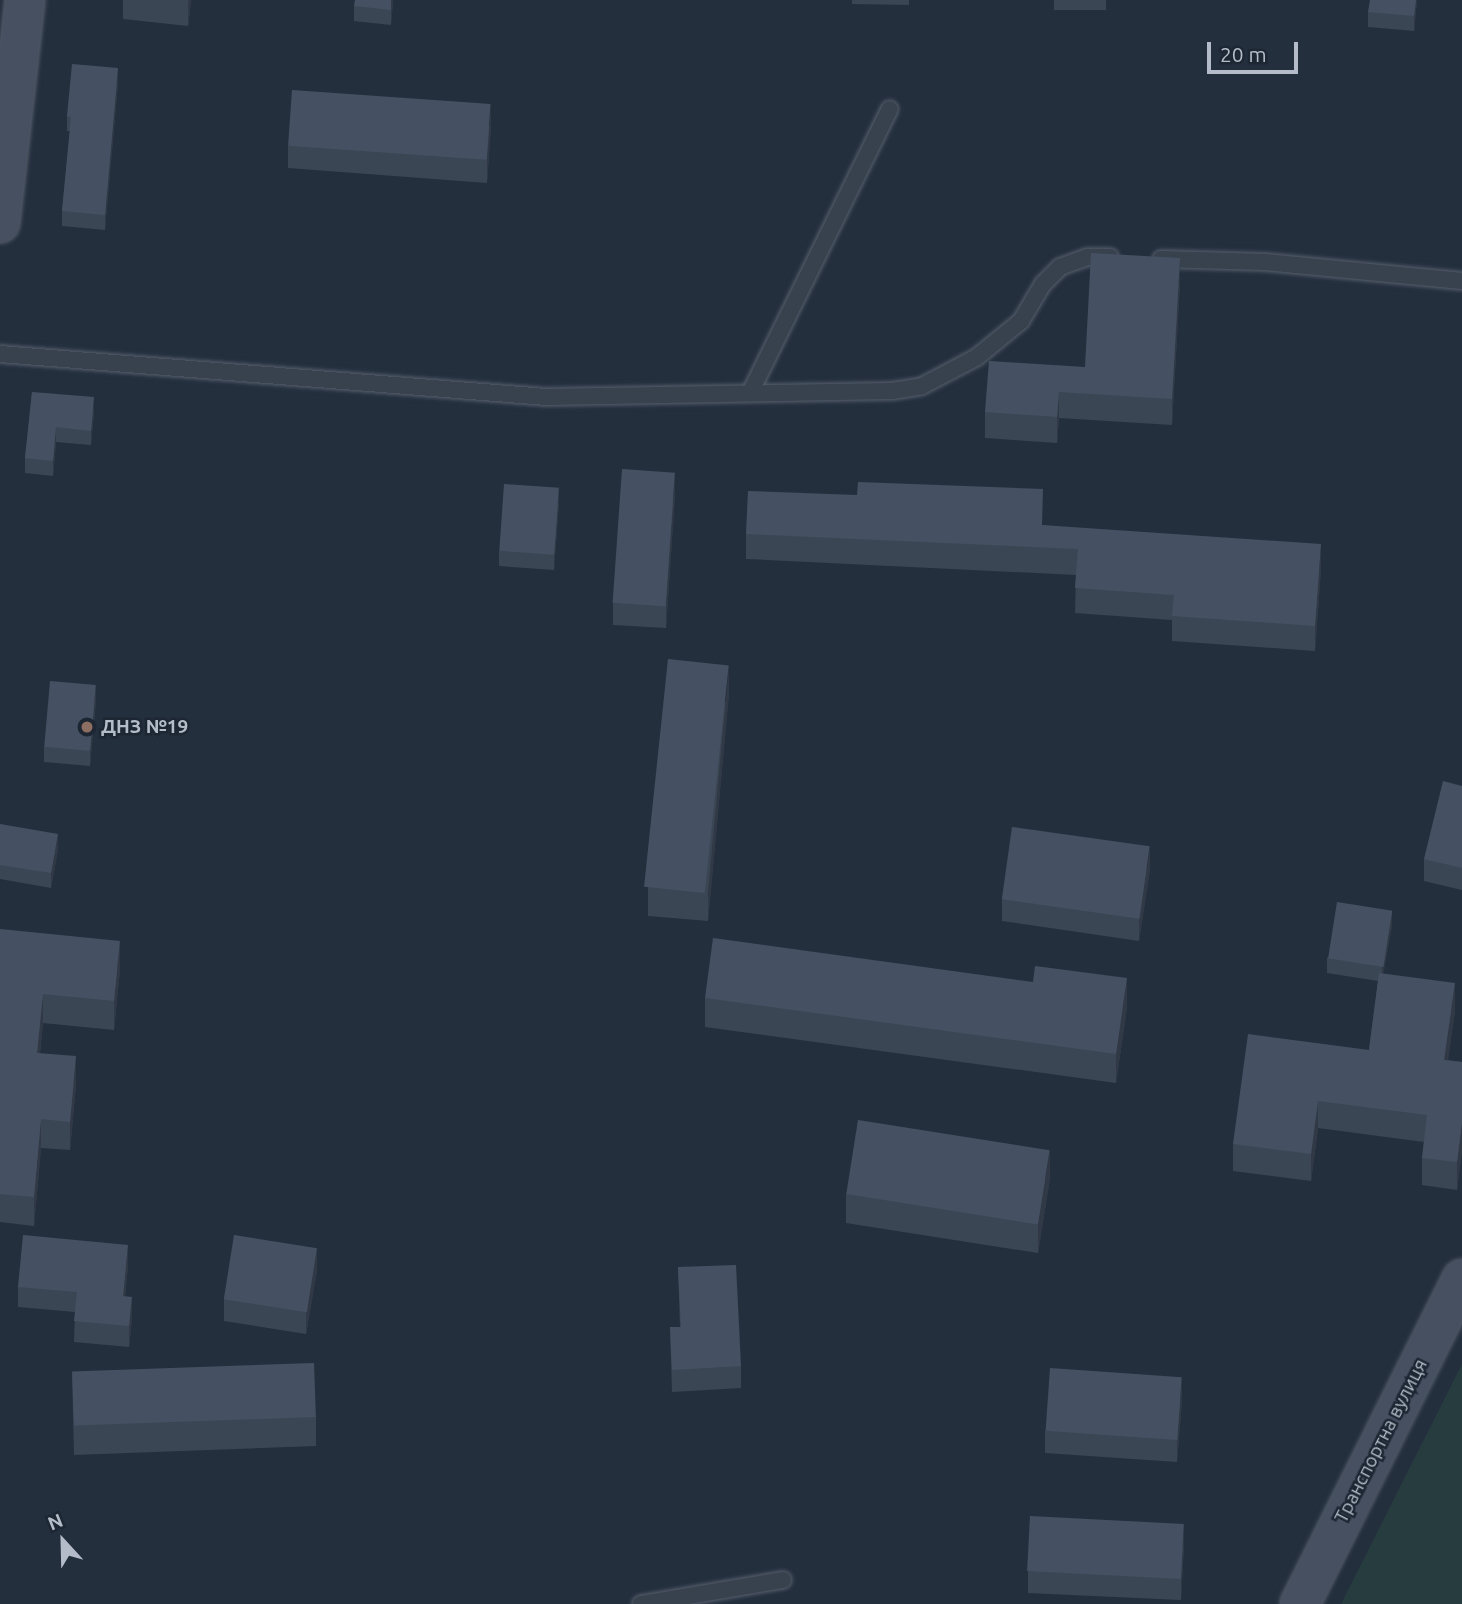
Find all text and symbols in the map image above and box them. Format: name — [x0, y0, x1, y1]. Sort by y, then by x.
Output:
scale bar — [1210, 28, 1301, 72]
text: 20 m — [1220, 42, 1267, 66]
place label: ДНЗ №19 — [101, 716, 188, 738]
marker: ДНЗ №19 — [79, 719, 95, 735]
street label: Транспортна вулиця — [1330, 1355, 1432, 1527]
north arrow — [28, 1506, 98, 1576]
text: N — [44, 1509, 66, 1534]

